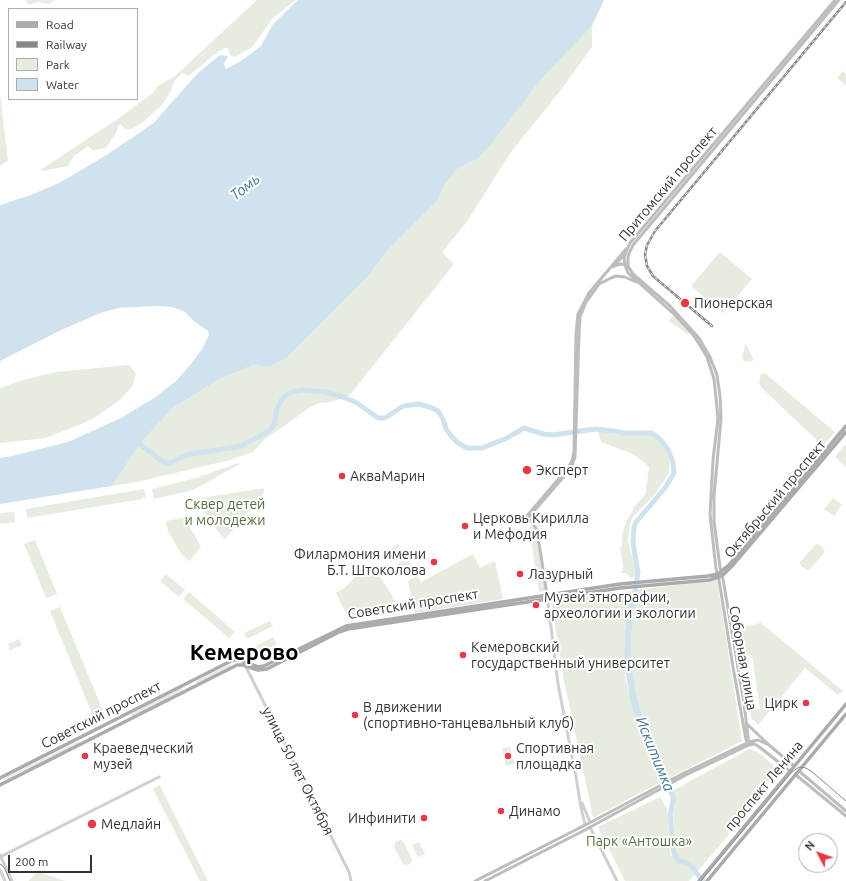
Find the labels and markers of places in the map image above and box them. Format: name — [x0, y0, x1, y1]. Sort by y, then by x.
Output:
place label: Пионерская — [694, 295, 773, 311]
marker: Пионерская — [679, 297, 691, 309]
place label: Эксперт — [536, 462, 588, 478]
marker: Эксперт — [521, 464, 533, 476]
place label: АкваМарин — [350, 468, 425, 484]
marker: АкваМарин — [337, 471, 347, 481]
place label: Церковь Кирилла и Мефодия — [473, 510, 589, 542]
marker: Церковь Кирилла и Мефодия — [460, 521, 470, 531]
place label: Филармония имени Б.Т. Штоколова — [294, 546, 426, 578]
marker: Филармония имени Б.Т. Штоколова — [429, 557, 439, 567]
place label: Лазурный — [528, 566, 593, 582]
marker: Лазурный — [515, 569, 525, 579]
place label: Музей этнографии, археологии и экологии — [544, 589, 696, 622]
marker: Музей этнографии, археологии и экологии — [531, 600, 541, 610]
place label: Кемеровский государственный университет — [471, 639, 670, 672]
marker: Кемеровский государственный университет — [458, 650, 468, 660]
place label: Цирк — [764, 695, 798, 711]
marker: Цирк — [801, 698, 811, 708]
place label: В движении (спортивно-танцевальный клуб) — [363, 699, 574, 732]
marker: В движении (спортивно-танцевальный клуб) — [350, 710, 360, 720]
place label: Краеведческий музей — [93, 740, 194, 772]
place label: Спортивная площадка — [516, 740, 594, 772]
marker: Краеведческий музей — [80, 751, 90, 761]
marker: Спортивная площадка — [503, 751, 513, 761]
place label: Динамо — [509, 803, 561, 819]
marker: Динамо — [496, 806, 506, 816]
place label: Инфинити — [348, 810, 416, 826]
marker: Инфинити — [419, 813, 429, 823]
place label: Медлайн — [101, 816, 161, 832]
marker: Медлайн — [86, 818, 98, 830]

